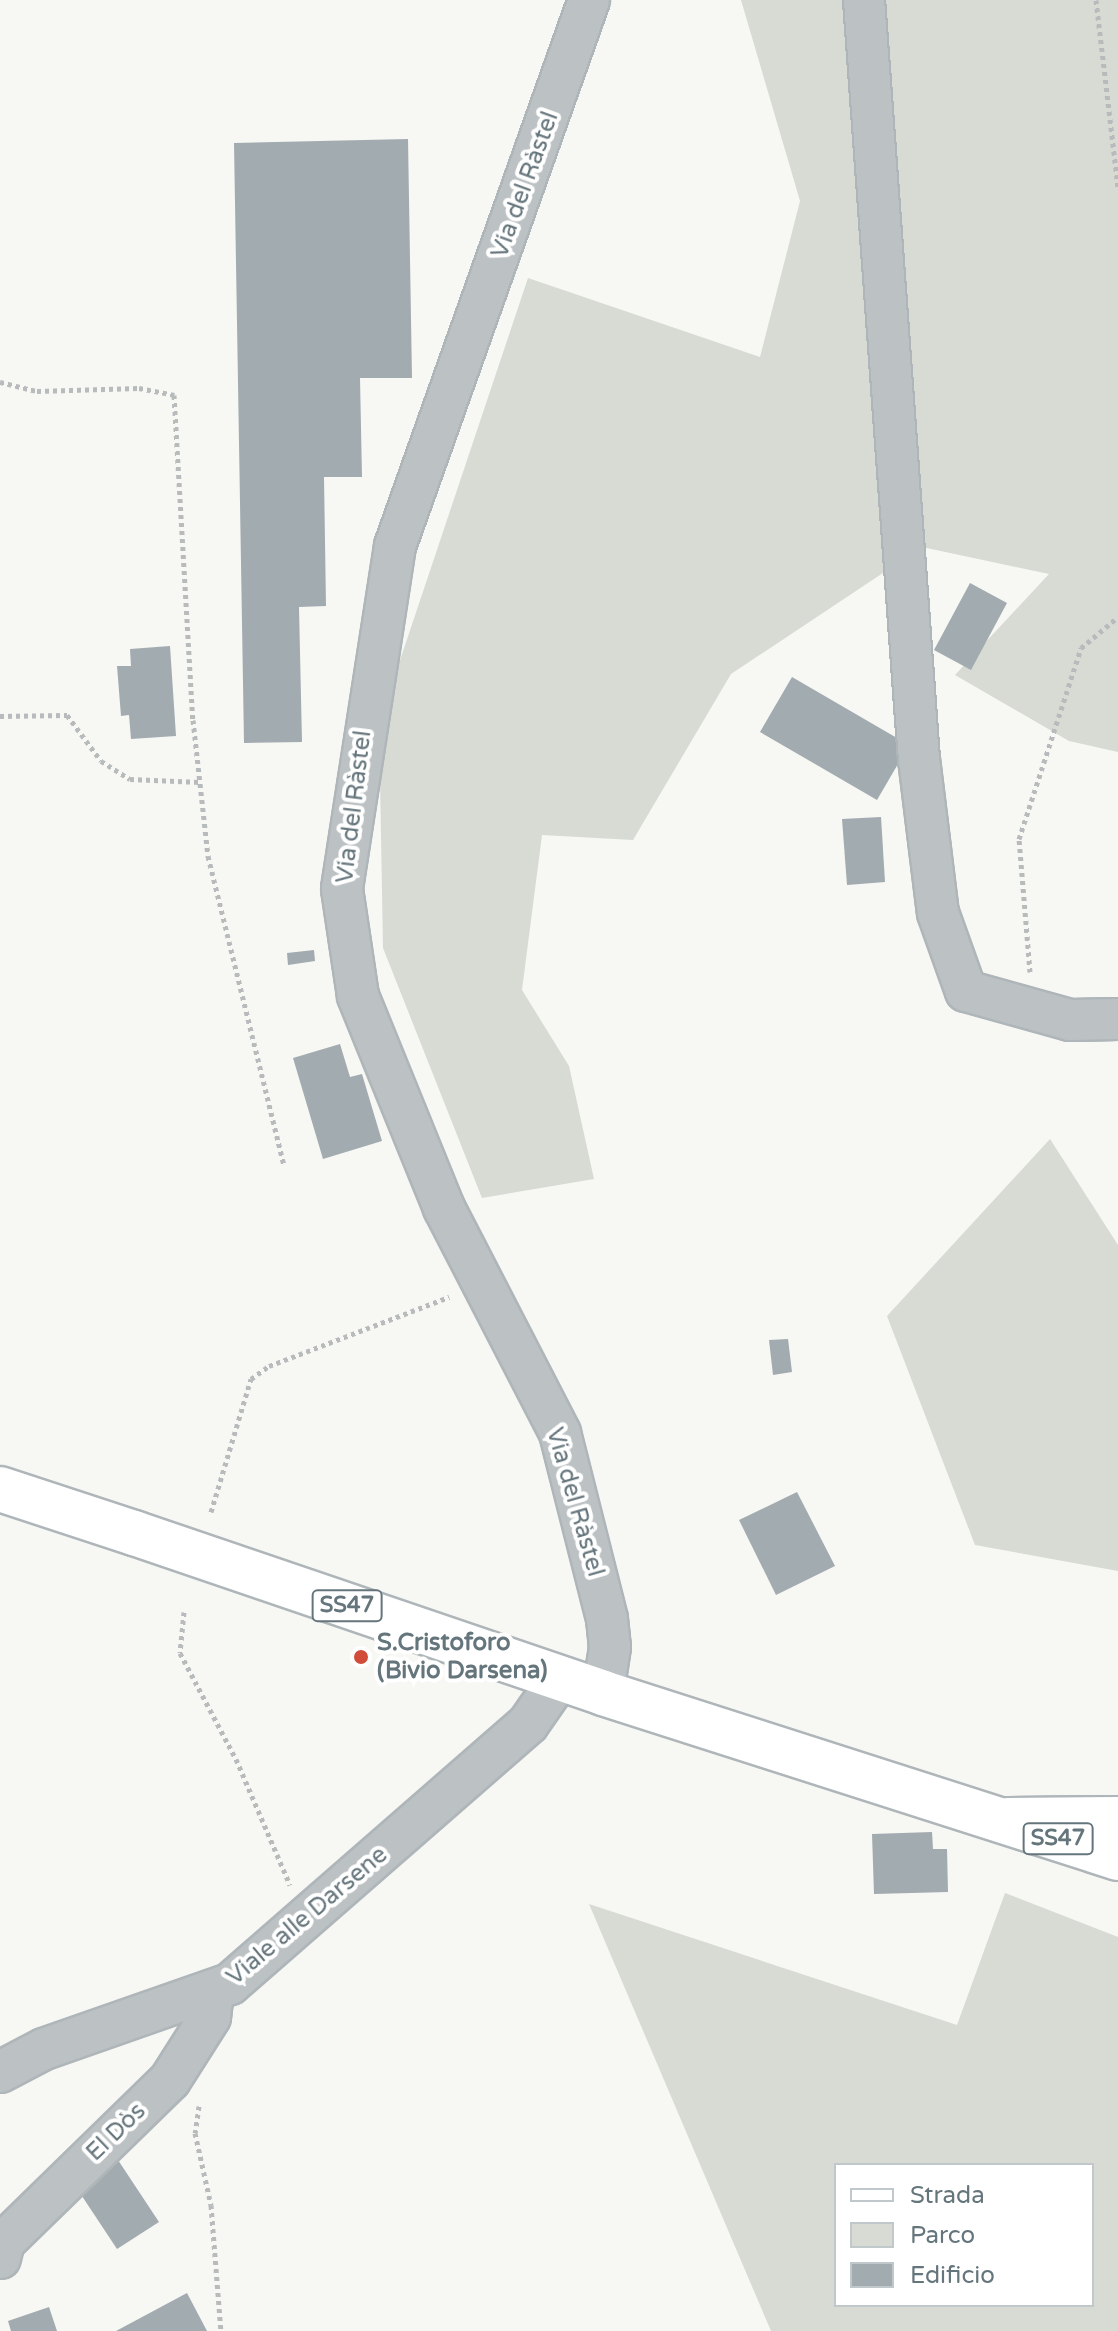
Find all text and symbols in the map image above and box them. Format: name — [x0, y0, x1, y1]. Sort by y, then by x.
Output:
street label: Via del Ràstel — [485, 108, 565, 262]
street label: Via del Ràstel — [330, 729, 378, 885]
street label: Via del Ràstel — [540, 1424, 610, 1580]
road number: SS47 — [311, 1588, 383, 1624]
place label: S.Cristoforo (Bivio Darsena) — [377, 1629, 548, 1685]
marker: S.Cristoforo (Bivio Darsena) — [352, 1648, 370, 1666]
road number: SS47 — [1022, 1821, 1094, 1857]
street label: Viale alle Darsene — [221, 1840, 393, 1992]
street label: El Dòs — [80, 2097, 152, 2167]
legend — [834, 2163, 1094, 2307]
text: Strada — [910, 2181, 985, 2210]
text: Parco — [910, 2221, 975, 2250]
text: Edificio — [910, 2261, 995, 2290]

